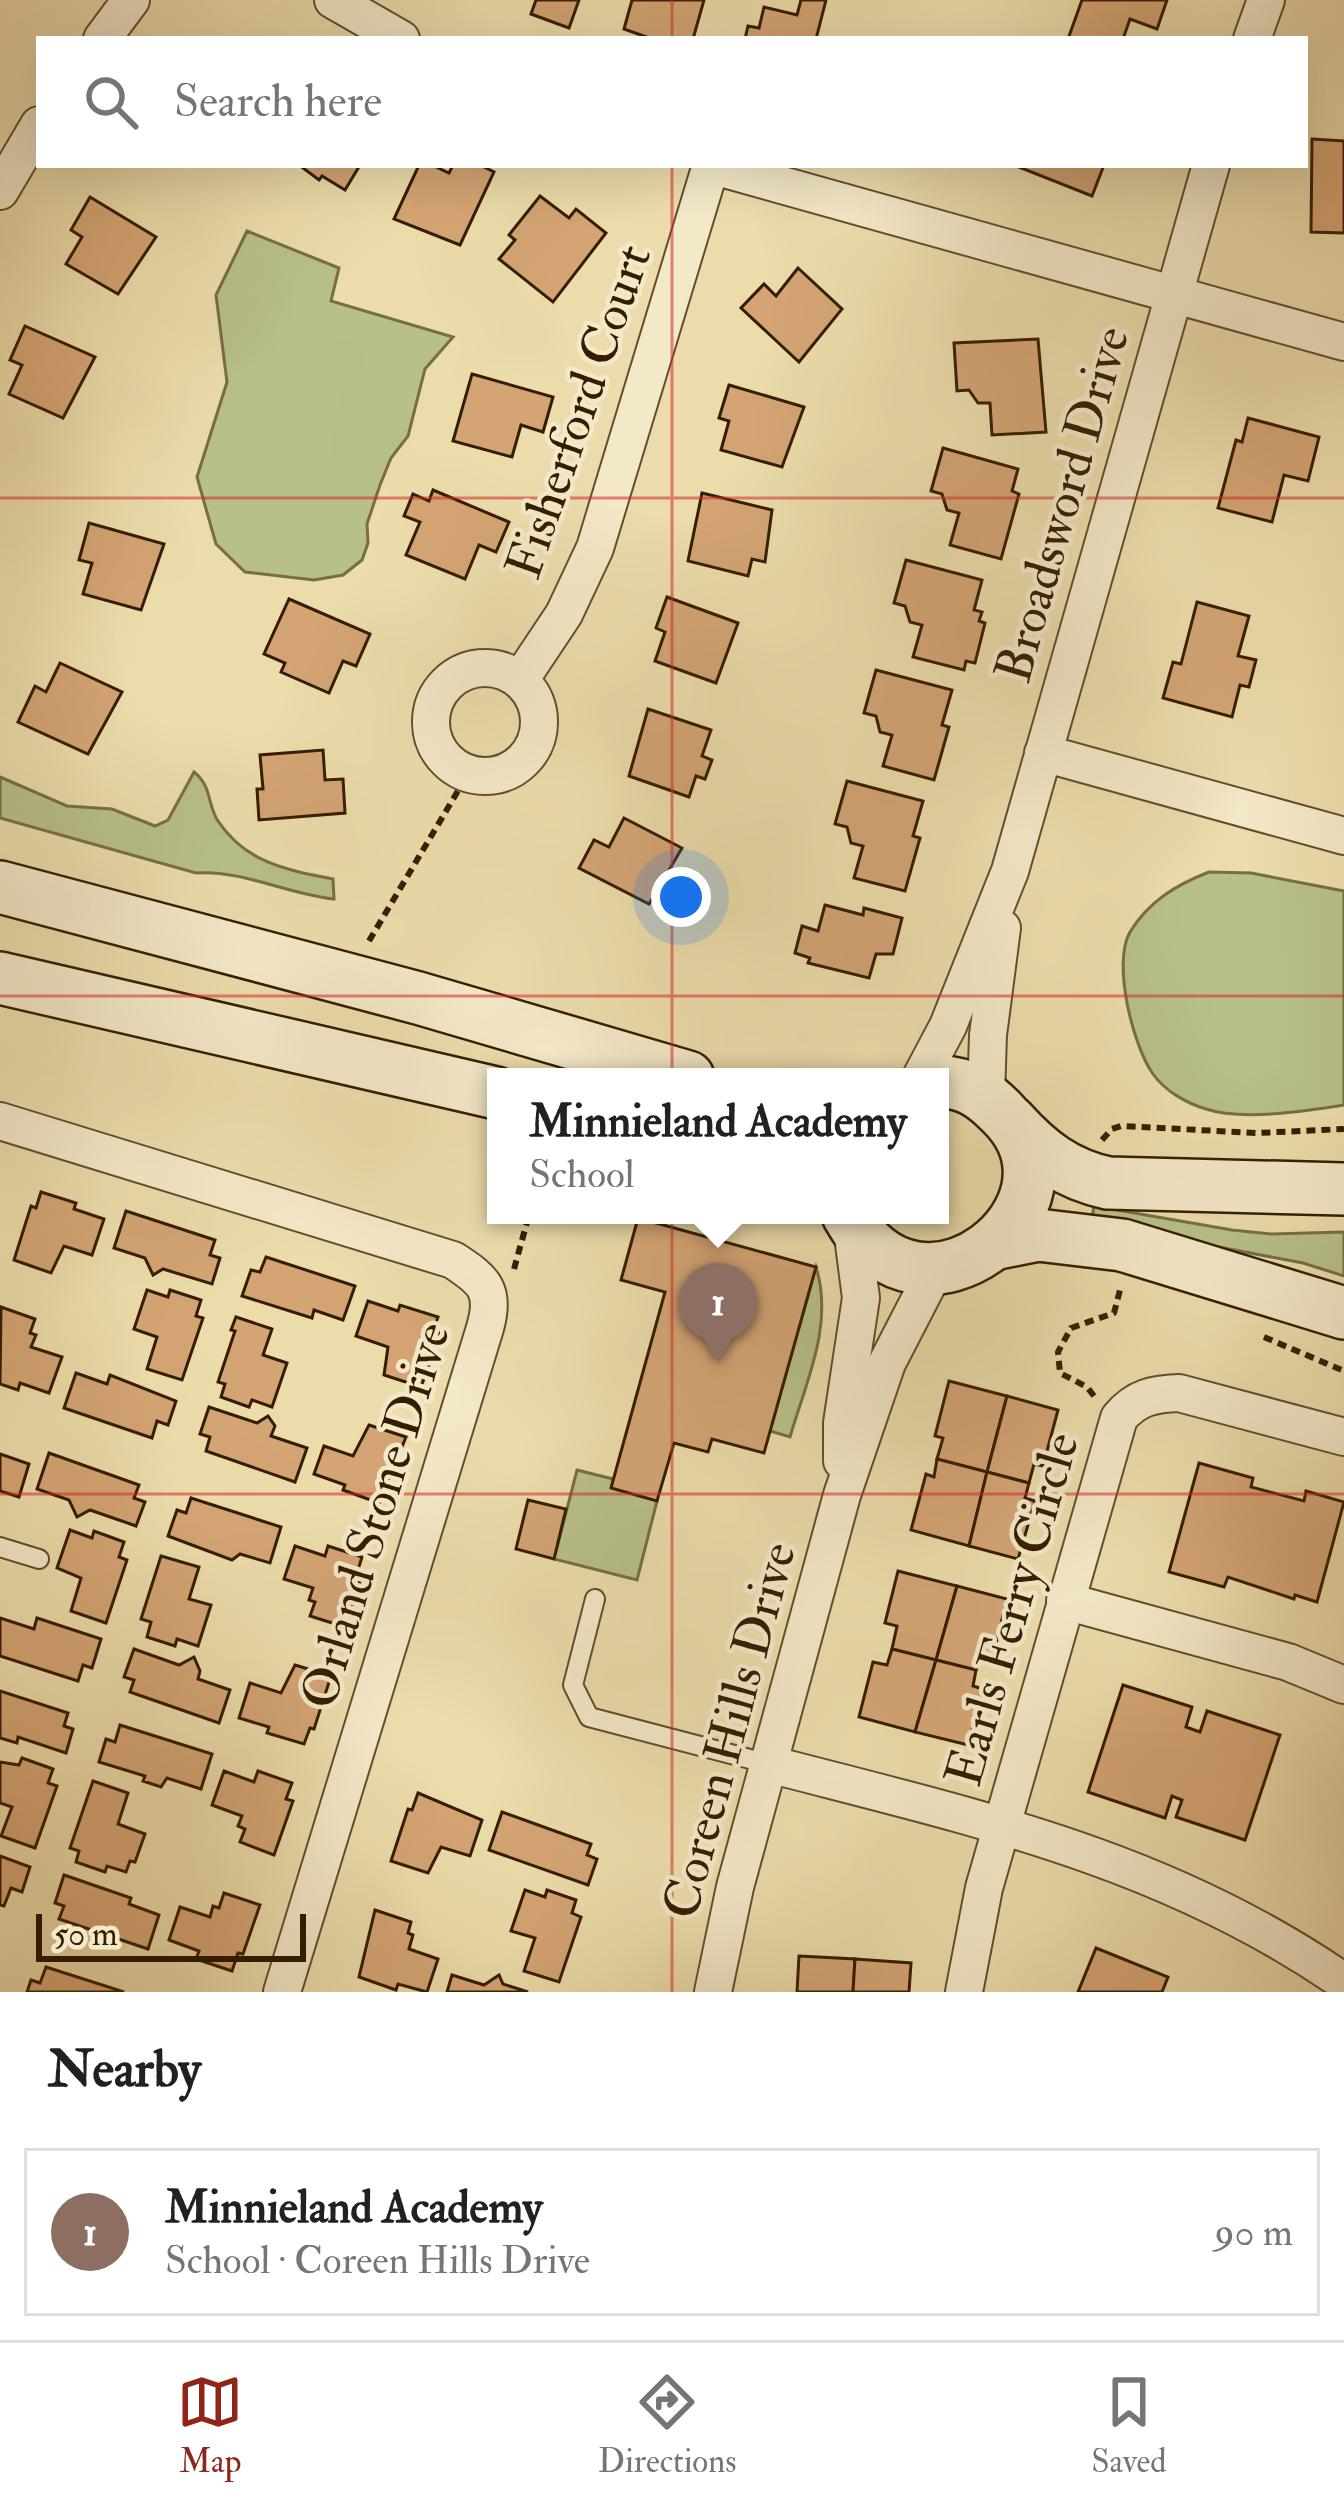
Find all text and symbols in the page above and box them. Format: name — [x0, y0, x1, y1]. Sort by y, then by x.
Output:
search box — [36, 36, 1308, 168]
icon: search — [78, 69, 144, 135]
text: Search here — [174, 74, 382, 130]
street label: Fisherford Court — [492, 236, 666, 587]
street label: Broadsword Drive — [982, 319, 1144, 690]
your location — [651, 867, 711, 927]
popup — [487, 1068, 949, 1224]
text: Minnieland Academy — [529, 1094, 907, 1150]
text: School — [529, 1150, 635, 1199]
pin: 1 — [679, 1263, 757, 1362]
street label: Orland Stone Drive — [287, 1315, 465, 1717]
street label: Earls Ferry Circle — [932, 1425, 1094, 1794]
street label: Coreen Hills Drive — [649, 1535, 811, 1926]
scale bar — [36, 1908, 306, 1961]
text: 50 m — [54, 1914, 118, 1955]
text: Nearby — [48, 2038, 201, 2102]
text: Minnieland Academy — [165, 2180, 542, 2236]
text: 1 — [83, 2208, 97, 2257]
text: 90 m — [1215, 2208, 1293, 2257]
text: School · Coreen Hills Drive — [165, 2236, 590, 2285]
tab: Map — [177, 2369, 243, 2482]
tab: Directions — [598, 2369, 737, 2482]
tab: Saved — [1091, 2369, 1167, 2482]

